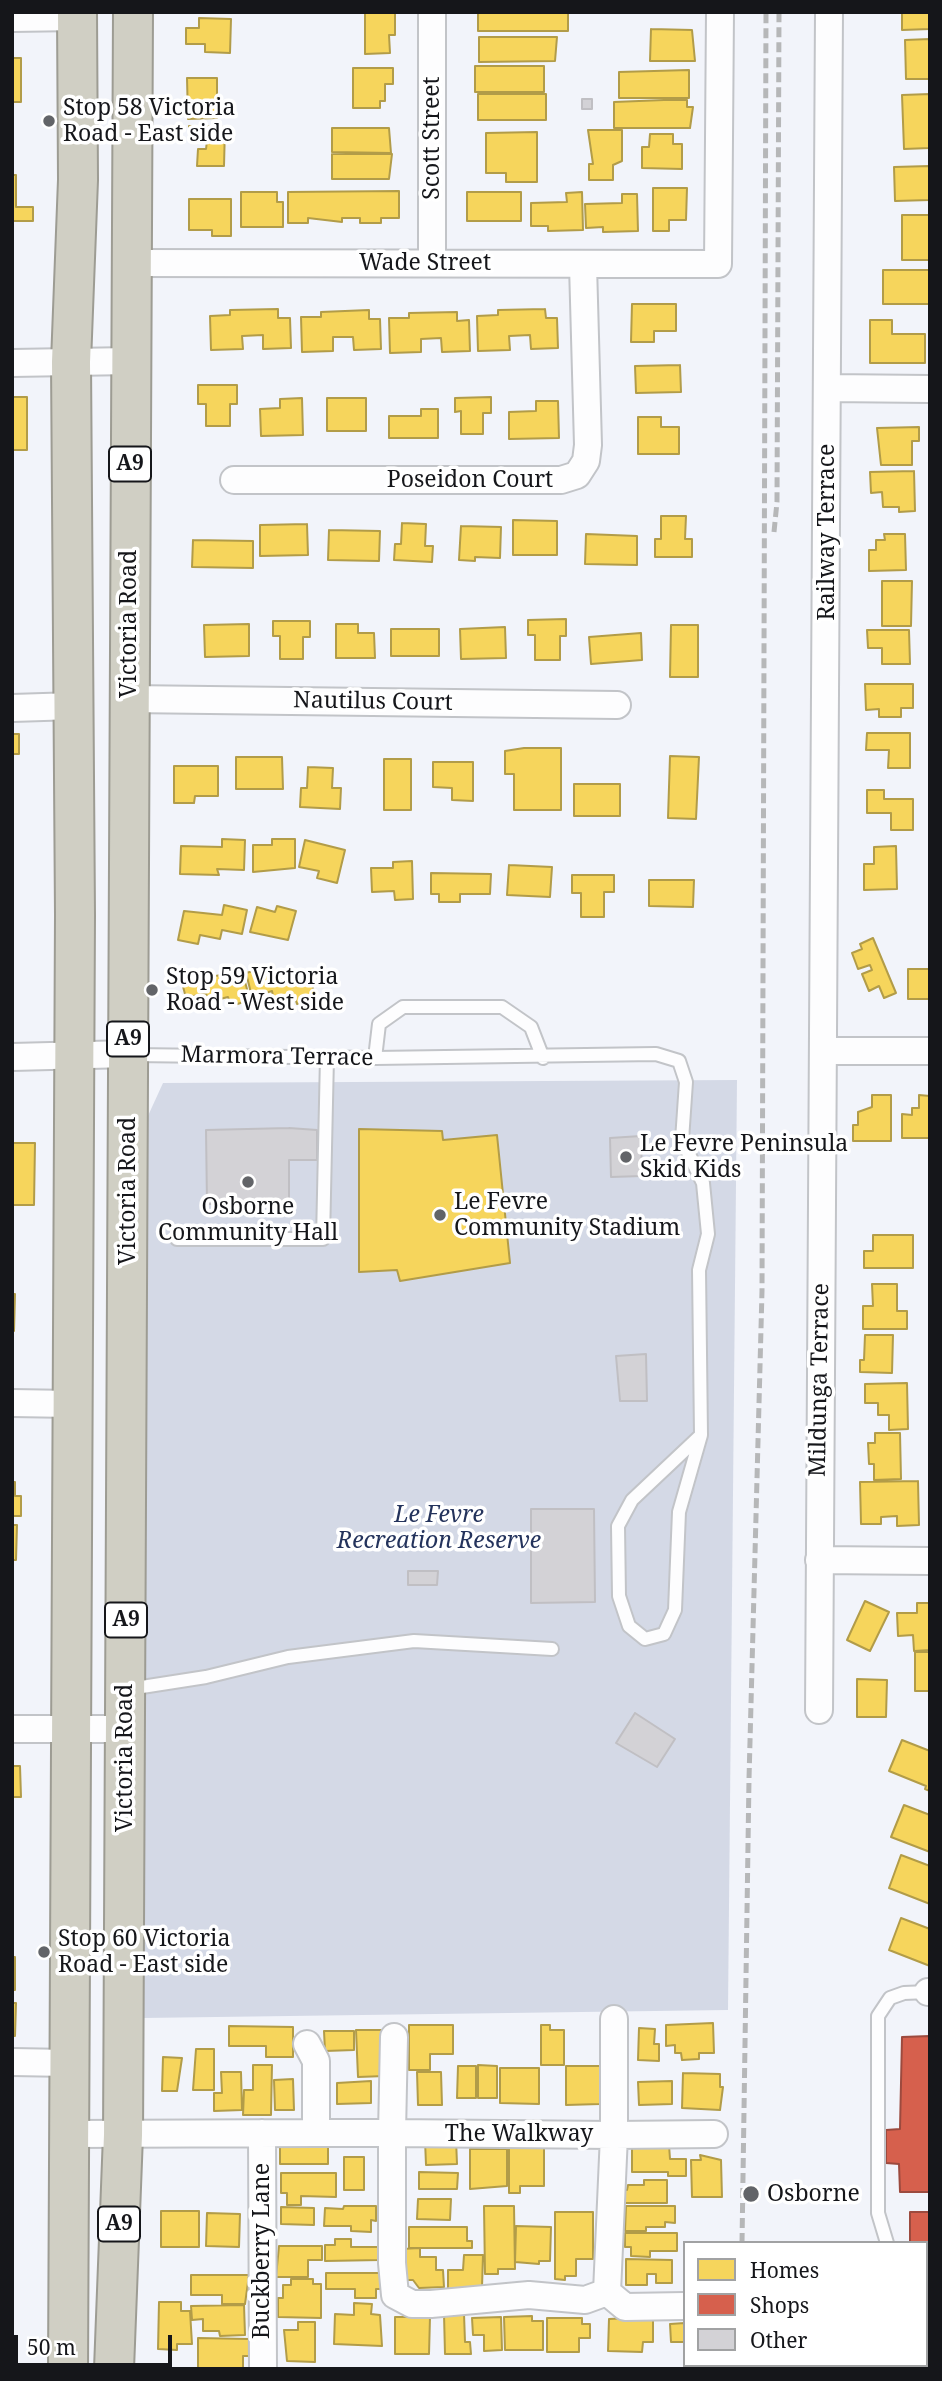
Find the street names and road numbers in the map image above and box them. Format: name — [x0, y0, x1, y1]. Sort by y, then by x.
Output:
street label: Scott Street — [418, 76, 446, 200]
street label: Wade Street — [359, 249, 491, 277]
street label: Railway Terrace — [813, 444, 841, 620]
road number: A9 — [109, 447, 151, 482]
street label: Poseidon Court — [387, 466, 553, 494]
street label: Victoria Road — [115, 550, 143, 698]
street label: Nautilus Court — [293, 687, 453, 717]
road number: A9 — [107, 1021, 149, 1056]
street label: Marmora Terrace — [180, 1042, 374, 1072]
street label: Victoria Road — [114, 1117, 142, 1265]
street label: Mildunga Terrace — [805, 1283, 835, 1477]
road number: A9 — [105, 1602, 147, 1638]
street label: Victoria Road — [111, 1684, 139, 1832]
street label: The Walkway — [445, 2120, 593, 2148]
street label: Buckberry Lane — [248, 2163, 276, 2339]
road number: A9 — [98, 2206, 140, 2242]

